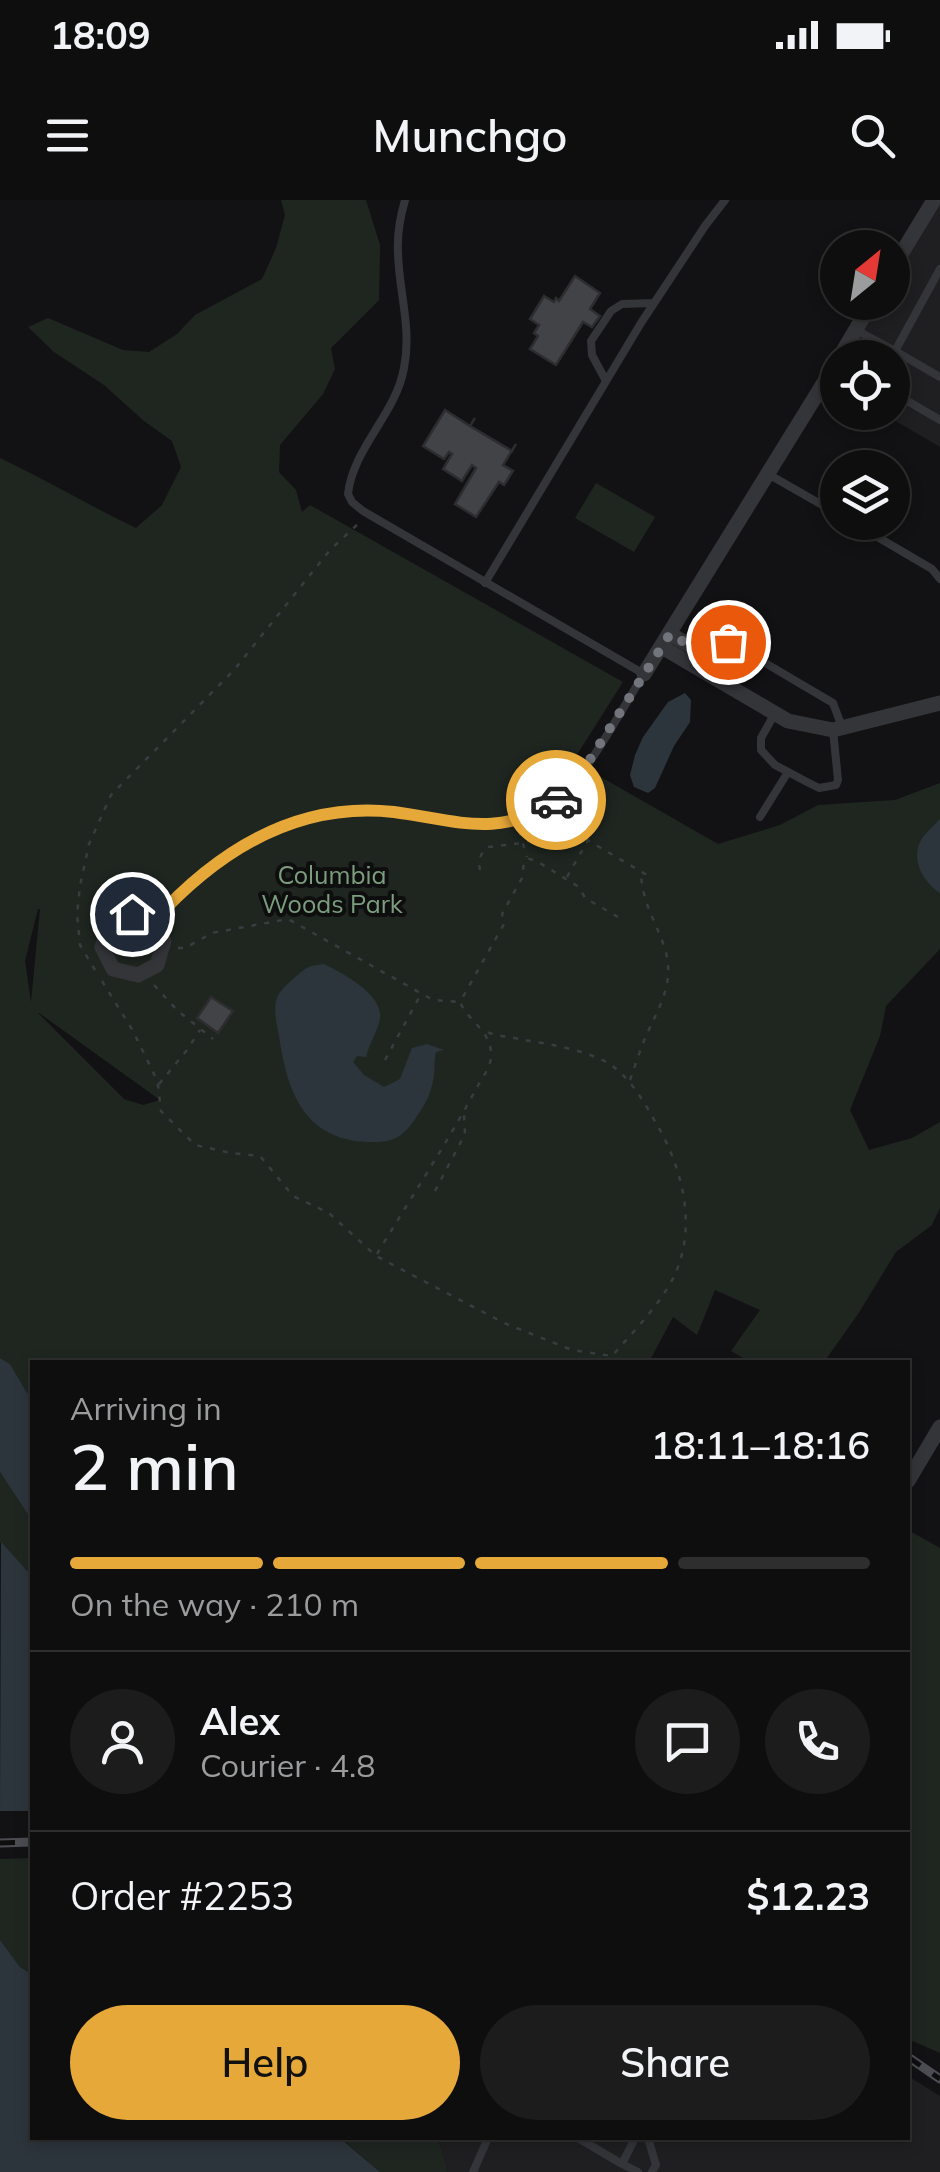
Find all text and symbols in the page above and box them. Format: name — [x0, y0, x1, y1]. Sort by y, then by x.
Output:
text: 18:09 — [50, 11, 151, 59]
text: Munchgo — [373, 107, 567, 163]
icon: menu — [40, 108, 95, 163]
icon: search — [845, 108, 900, 163]
north arrow — [820, 230, 910, 320]
map controls — [820, 230, 910, 540]
button: locate — [820, 340, 910, 430]
button: layers — [820, 450, 910, 540]
pin — [686, 600, 771, 685]
icon: bag — [701, 615, 756, 670]
courier — [506, 750, 606, 850]
icon: car — [529, 773, 584, 828]
park label: Columbia Woods Park — [261, 859, 404, 919]
pin — [90, 872, 175, 957]
icon: home — [105, 887, 160, 942]
text: Arriving in — [70, 1388, 222, 1428]
text: 18:11–18:16 — [650, 1421, 870, 1469]
text: 2 min — [70, 1425, 239, 1506]
text: On the way · 210 m — [70, 1584, 359, 1624]
button: person — [70, 1689, 175, 1794]
button: chat — [635, 1689, 740, 1794]
button: phone — [765, 1689, 870, 1794]
text: Alex — [200, 1697, 280, 1745]
text: Courier · 4.8 — [200, 1745, 376, 1785]
text: Order #2253 — [70, 1872, 294, 1920]
text: $12.23 — [747, 1872, 870, 1920]
button: Help — [70, 2005, 460, 2120]
button: Share — [480, 2005, 870, 2120]

